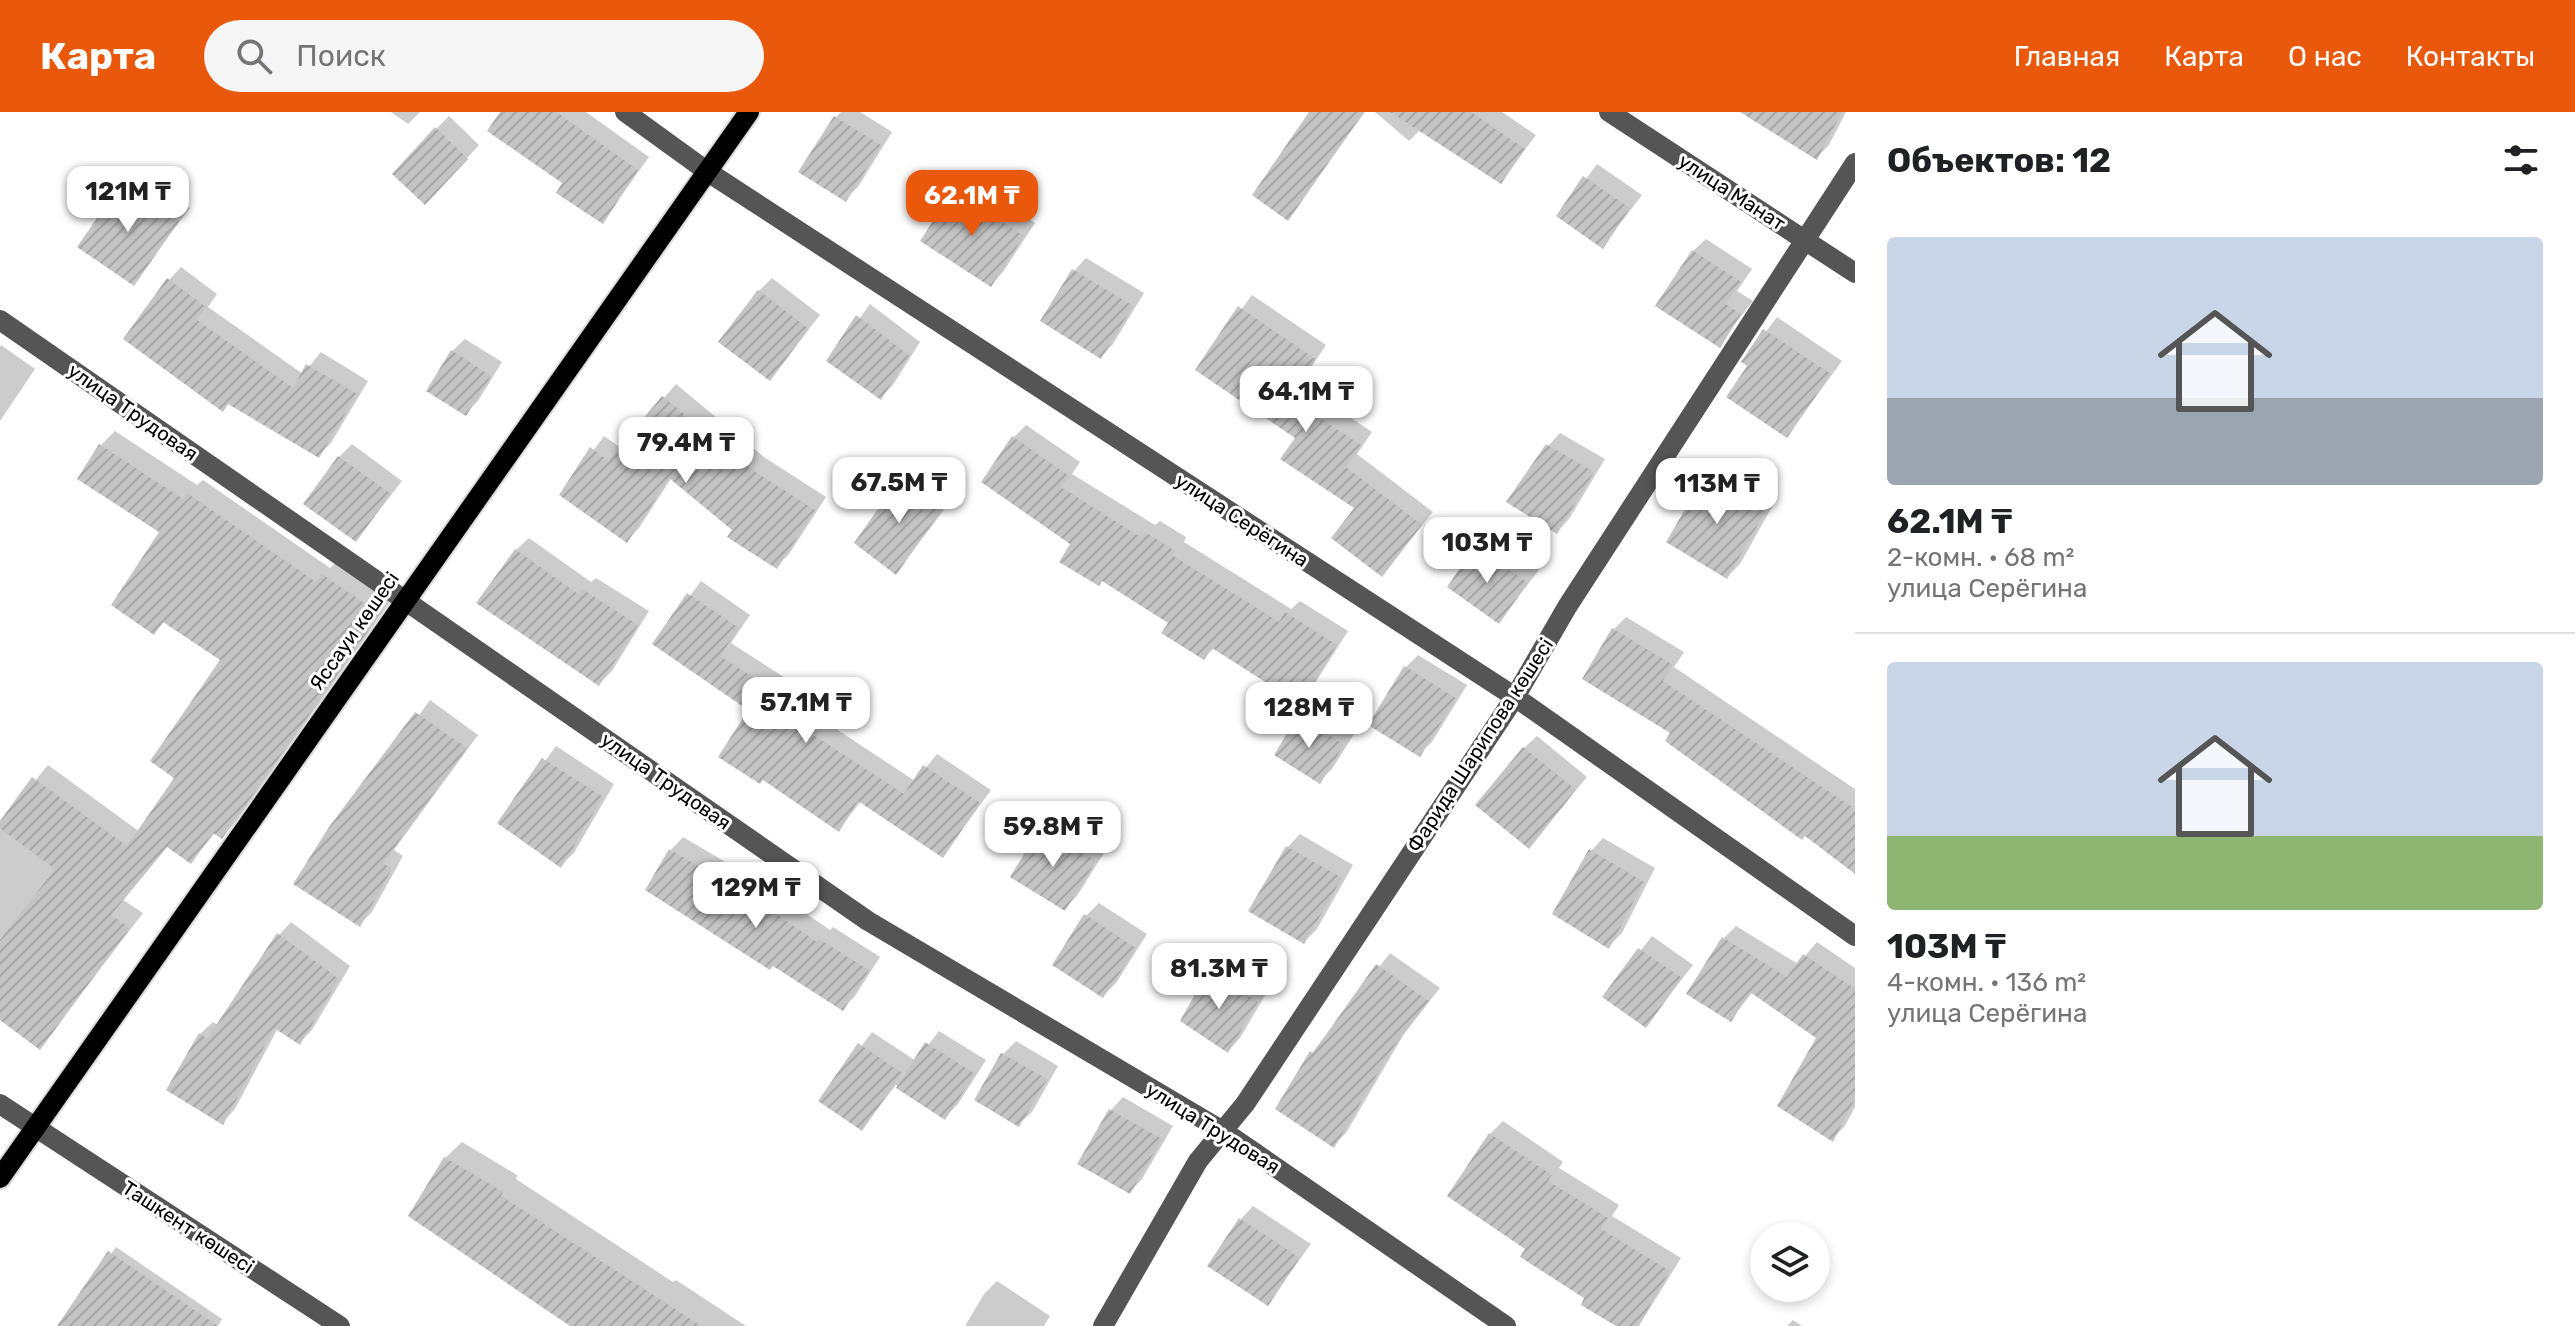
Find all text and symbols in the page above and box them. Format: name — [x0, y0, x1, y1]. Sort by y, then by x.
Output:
search box — [204, 20, 764, 92]
text: Карта — [40, 33, 156, 79]
icon: search — [232, 34, 276, 78]
text: Поиск — [296, 38, 386, 74]
text: Главная — [2014, 40, 2120, 73]
text: Карта — [2164, 40, 2244, 73]
text: О нас — [2288, 40, 2362, 73]
text: Контакты — [2406, 40, 2535, 73]
icon: filters — [2499, 138, 2543, 182]
text: Объектов: 12 — [1887, 140, 2111, 181]
street label: улица Манат — [1674, 148, 1790, 236]
pin: 121M ₸ — [63, 166, 193, 234]
pin: 62.1M ₸ — [898, 170, 1046, 238]
text: 121M ₸ — [85, 176, 171, 207]
text: 62.1M ₸ — [924, 180, 1020, 211]
icon: home — [2143, 289, 2287, 433]
street label: улица Трудовая — [63, 358, 203, 466]
pin: 64.1M ₸ — [1232, 366, 1380, 434]
text: 64.1M ₸ — [1258, 376, 1354, 407]
pin: 79.4M ₸ — [612, 417, 760, 485]
text: 79.4M ₸ — [637, 427, 735, 458]
pin: 67.5M ₸ — [825, 457, 973, 525]
pin: 113M ₸ — [1652, 458, 1782, 526]
text: 67.5M ₸ — [850, 467, 948, 498]
street label: улица Серёгина — [1171, 468, 1313, 572]
text: 113M ₸ — [1674, 468, 1760, 499]
text: 62.1M ₸ — [1887, 501, 2012, 542]
pin: 103M ₸ — [1422, 517, 1552, 585]
text: 103M ₸ — [1441, 527, 1533, 558]
text: 2-комн. · 68 m² — [1887, 542, 2074, 573]
street label: Яссауи көшесі — [304, 567, 404, 695]
text: улица Серёгина — [1887, 573, 2087, 604]
street label: Фарида Шарипова көшесі — [1402, 634, 1558, 856]
pin: 57.1M ₸ — [732, 677, 880, 745]
pin: 128M ₸ — [1244, 682, 1374, 750]
text: 57.1M ₸ — [760, 687, 852, 718]
text: 128M ₸ — [1264, 692, 1354, 723]
icon: home — [2143, 714, 2287, 858]
street label: улица Трудовая — [596, 727, 736, 835]
pin: 59.8M ₸ — [979, 801, 1127, 869]
text: 59.8M ₸ — [1003, 811, 1103, 842]
pin: 129M ₸ — [691, 862, 821, 930]
text: 129M ₸ — [711, 872, 801, 903]
text: 103M ₸ — [1887, 926, 2006, 967]
pin: 81.3M ₸ — [1145, 943, 1293, 1011]
text: 81.3M ₸ — [1170, 953, 1268, 984]
text: 4-комн. · 136 m² — [1887, 967, 2086, 998]
text: улица Серёгина — [1887, 998, 2087, 1029]
street label: улица Трудовая — [1142, 1077, 1284, 1179]
street label: Ташкент көшесі — [118, 1176, 258, 1278]
map controls — [1750, 1222, 1830, 1302]
button: layers — [1750, 1222, 1830, 1302]

